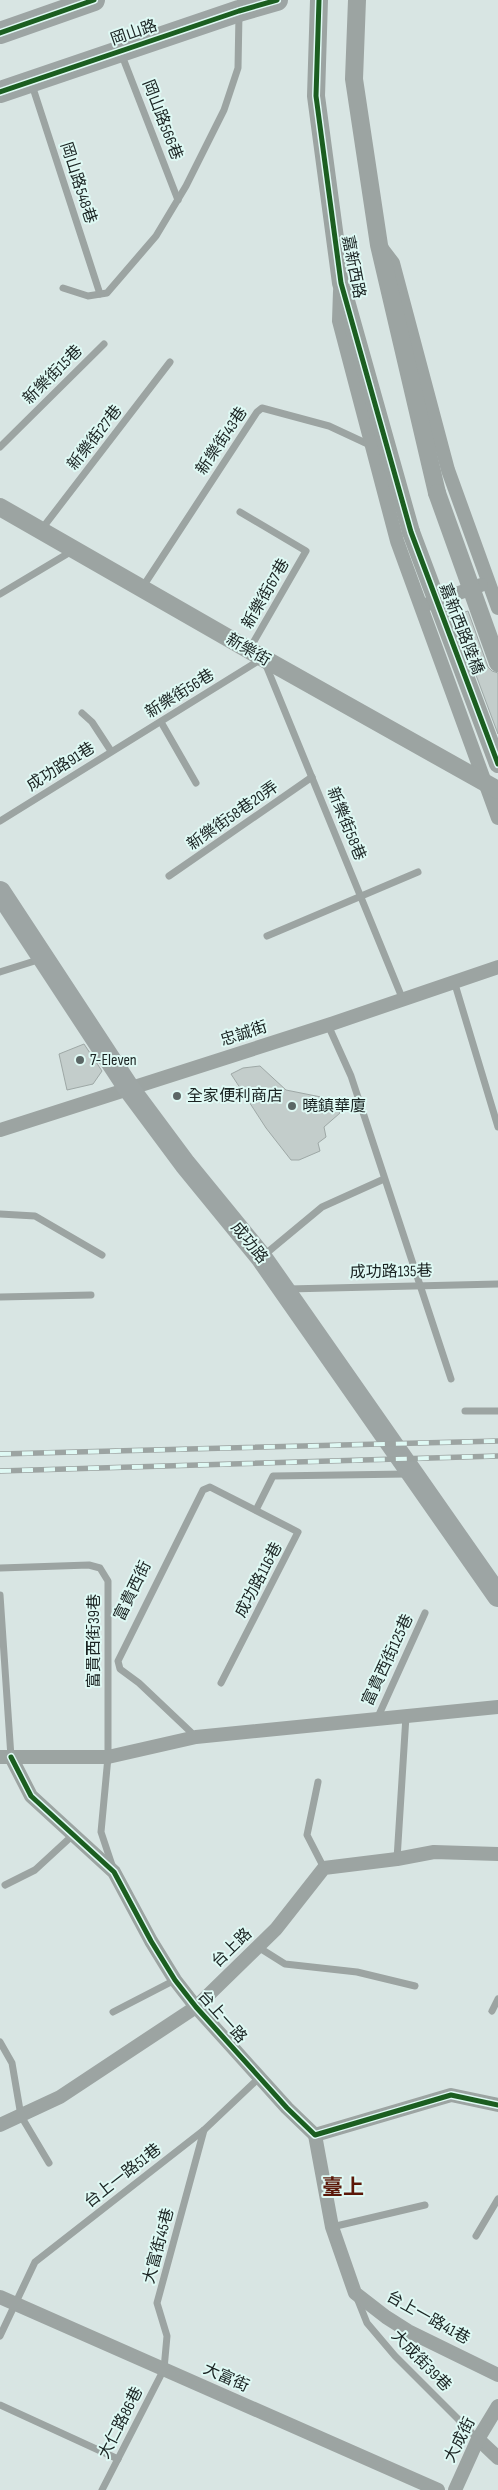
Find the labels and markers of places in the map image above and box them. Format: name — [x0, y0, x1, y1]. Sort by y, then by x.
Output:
place label: 7-Eleven — [90, 1051, 137, 1070]
marker: 7-Eleven — [74, 1054, 86, 1066]
place label: 全家便利商店 — [187, 1087, 283, 1106]
marker: 全家便利商店 — [171, 1090, 183, 1102]
place label: 曉鎮華廈 — [302, 1097, 366, 1116]
marker: 曉鎮華廈 — [286, 1100, 298, 1112]

